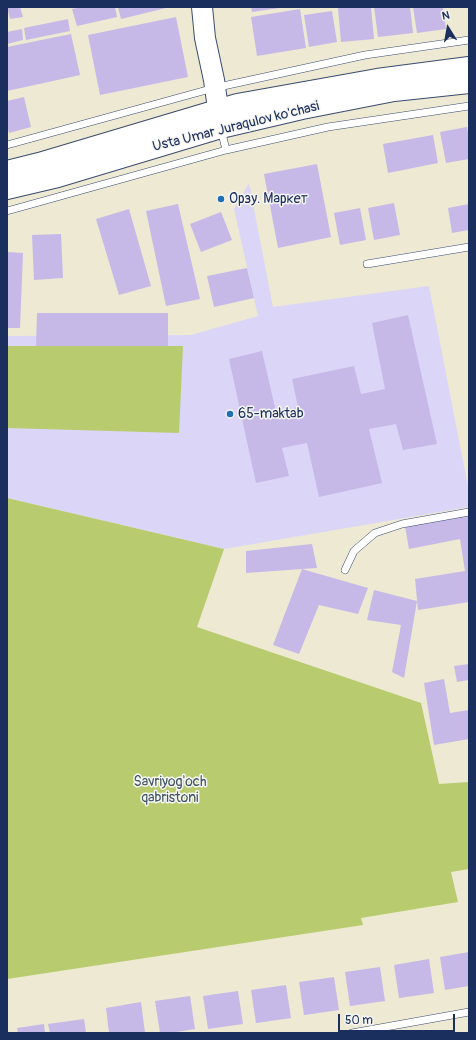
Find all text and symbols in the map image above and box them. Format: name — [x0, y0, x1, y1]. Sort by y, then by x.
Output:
north arrow — [428, 8, 468, 48]
text: N — [441, 9, 451, 23]
street label: Usta Umar Juraqulov ko'chasi — [151, 98, 321, 156]
place label: Орзу. Маркет — [229, 191, 308, 207]
marker: Орзу. Маркет — [216, 194, 226, 204]
place label: 65-maktab — [238, 406, 304, 422]
marker: 65-maktab — [225, 409, 235, 419]
park label: Savriyog'och qabristoni — [134, 774, 206, 806]
scale bar — [340, 1006, 457, 1032]
text: 50 m — [345, 1013, 373, 1028]

